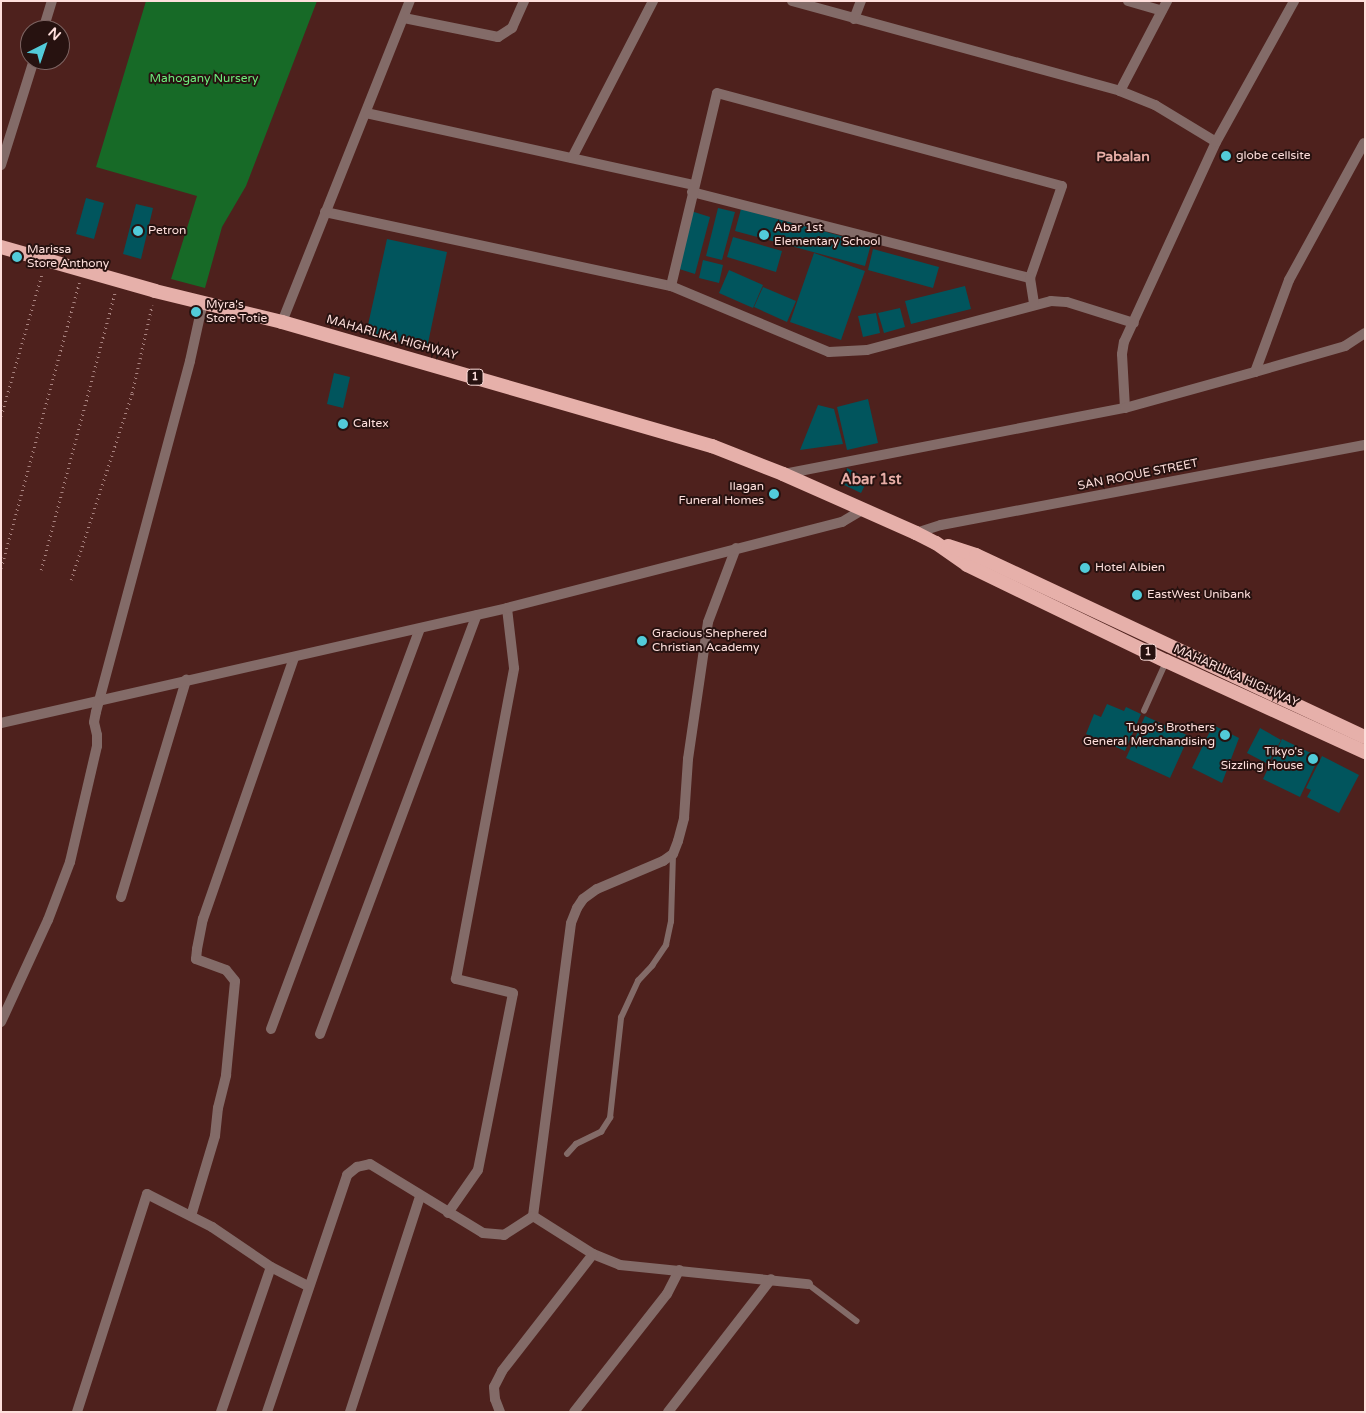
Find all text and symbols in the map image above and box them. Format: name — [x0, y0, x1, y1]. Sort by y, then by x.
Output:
north arrow — [20, 20, 70, 70]
text: N — [45, 24, 64, 44]
park label: Mahogany Nursery — [150, 72, 258, 86]
district label: Pabalan — [1096, 149, 1150, 165]
place label: globe cellsite — [1236, 149, 1310, 163]
marker: globe cellsite — [1220, 150, 1232, 162]
place label: Abar 1st Elementary School — [774, 221, 881, 249]
place label: Petron — [148, 224, 186, 238]
marker: Petron — [132, 225, 144, 237]
marker: Abar 1st Elementary School — [758, 229, 770, 241]
place label: Marissa Store Anthony — [27, 243, 109, 271]
marker: Marissa Store Anthony — [11, 251, 23, 263]
place label: Myra's Store Totie — [206, 298, 267, 326]
marker: Myra's Store Totie — [190, 306, 202, 318]
street label: MAHARLIKA HIGHWAY — [325, 312, 459, 364]
road number: 1 — [466, 368, 484, 386]
place label: Caltex — [353, 417, 389, 431]
marker: Caltex — [337, 418, 349, 430]
street label: SAN ROQUE STREET — [1077, 456, 1199, 494]
district label: Abar 1st — [841, 471, 901, 489]
place label: Ilagan Funeral Homes — [679, 480, 764, 508]
marker: Ilagan Funeral Homes — [768, 488, 780, 500]
place label: Hotel Albien — [1095, 561, 1165, 575]
marker: Hotel Albien — [1079, 562, 1091, 574]
place label: EastWest Unibank — [1147, 588, 1251, 602]
marker: EastWest Unibank — [1131, 589, 1143, 601]
place label: Gracious Shephered Christian Academy — [652, 627, 767, 655]
marker: Gracious Shephered Christian Academy — [636, 635, 648, 647]
street label: MAHARLIKA HIGHWAY — [1171, 642, 1301, 710]
road number: 1 — [1139, 644, 1157, 660]
place label: Tugo's Brothers General Merchandising — [1083, 721, 1215, 749]
marker: Tugo's Brothers General Merchandising — [1219, 729, 1231, 741]
place label: Tikyo's Sizzling House — [1221, 745, 1303, 773]
marker: Tikyo's Sizzling House — [1307, 753, 1319, 765]

